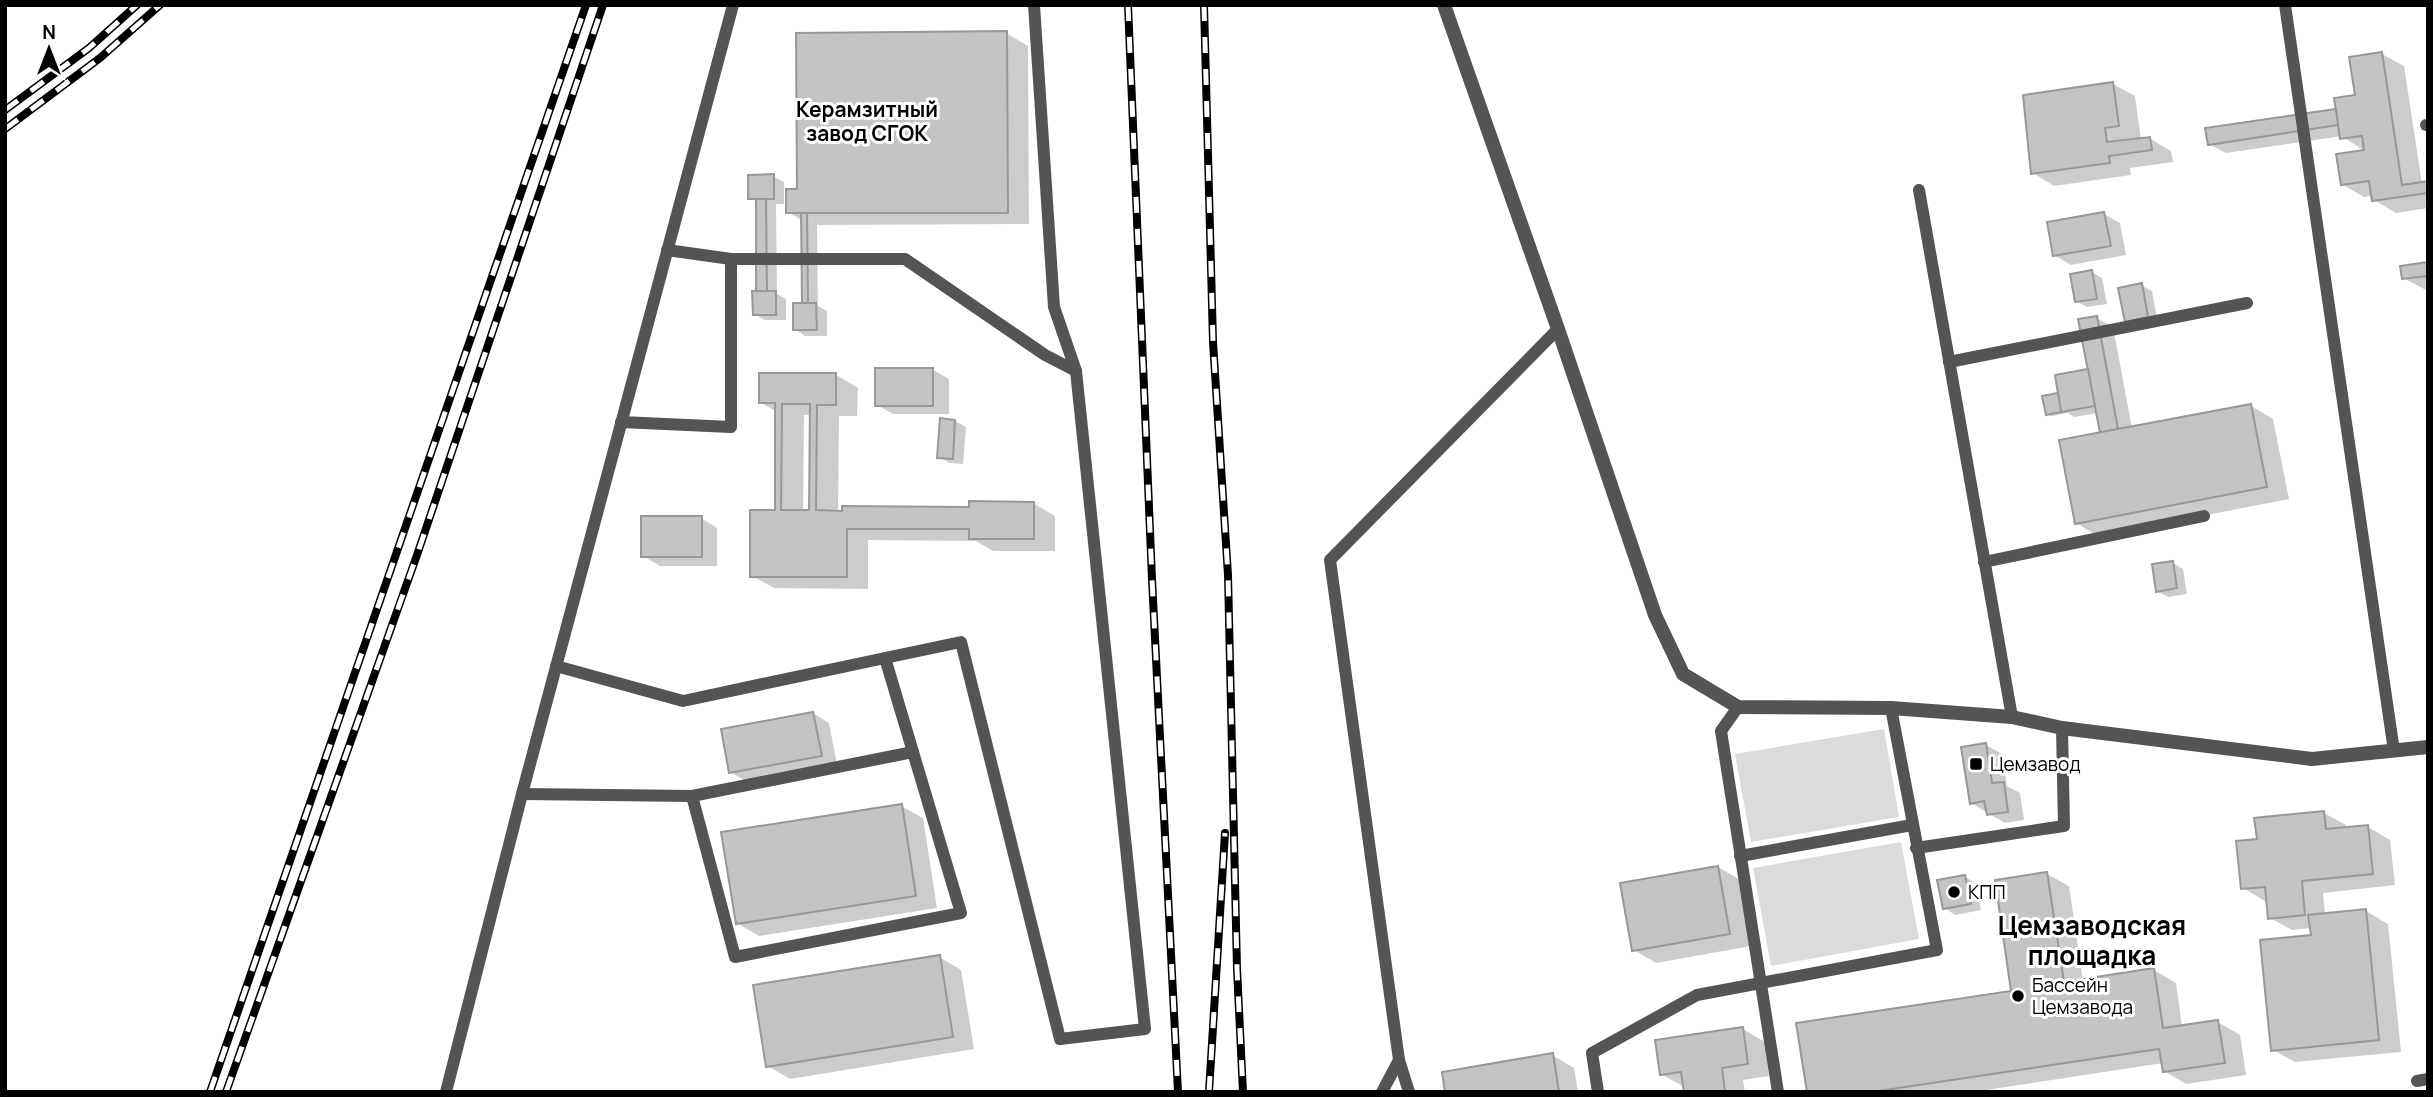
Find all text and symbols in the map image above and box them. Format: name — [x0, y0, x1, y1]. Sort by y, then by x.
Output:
north arrow — [14, 14, 84, 84]
text: N — [42, 19, 56, 45]
district label: Керамзитный завод СГОК — [796, 95, 938, 147]
place label: Цемзавод — [1990, 751, 2081, 777]
marker: Цемзавод — [1968, 756, 1984, 772]
place label: КПП — [1968, 879, 2006, 905]
marker: КПП — [1946, 884, 1962, 900]
district label: Цемзаводская площадка — [1998, 907, 2186, 973]
place label: Бассейн Цемзавода — [2032, 972, 2133, 1020]
marker: Бассейн Цемзавода — [2010, 988, 2026, 1004]

